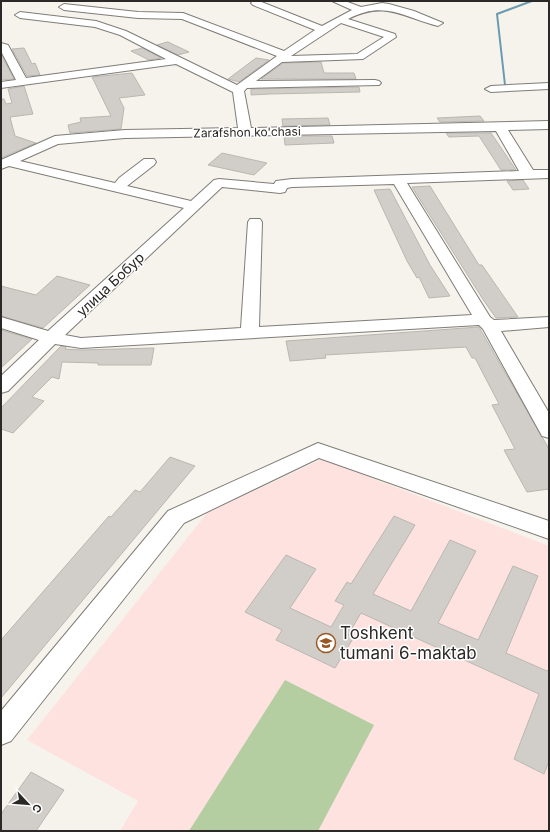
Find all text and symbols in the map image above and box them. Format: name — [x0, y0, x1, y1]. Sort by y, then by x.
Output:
street label: Zarafshon ko'chasi — [193, 124, 301, 140]
street label: улица Бобур — [73, 248, 147, 320]
place label: Toshkent tumani 6-maktab — [340, 623, 477, 663]
school or university icon: Toshkent tumani 6-maktab — [315, 632, 337, 654]
north arrow — [8, 784, 48, 824]
text: С — [29, 802, 45, 815]

